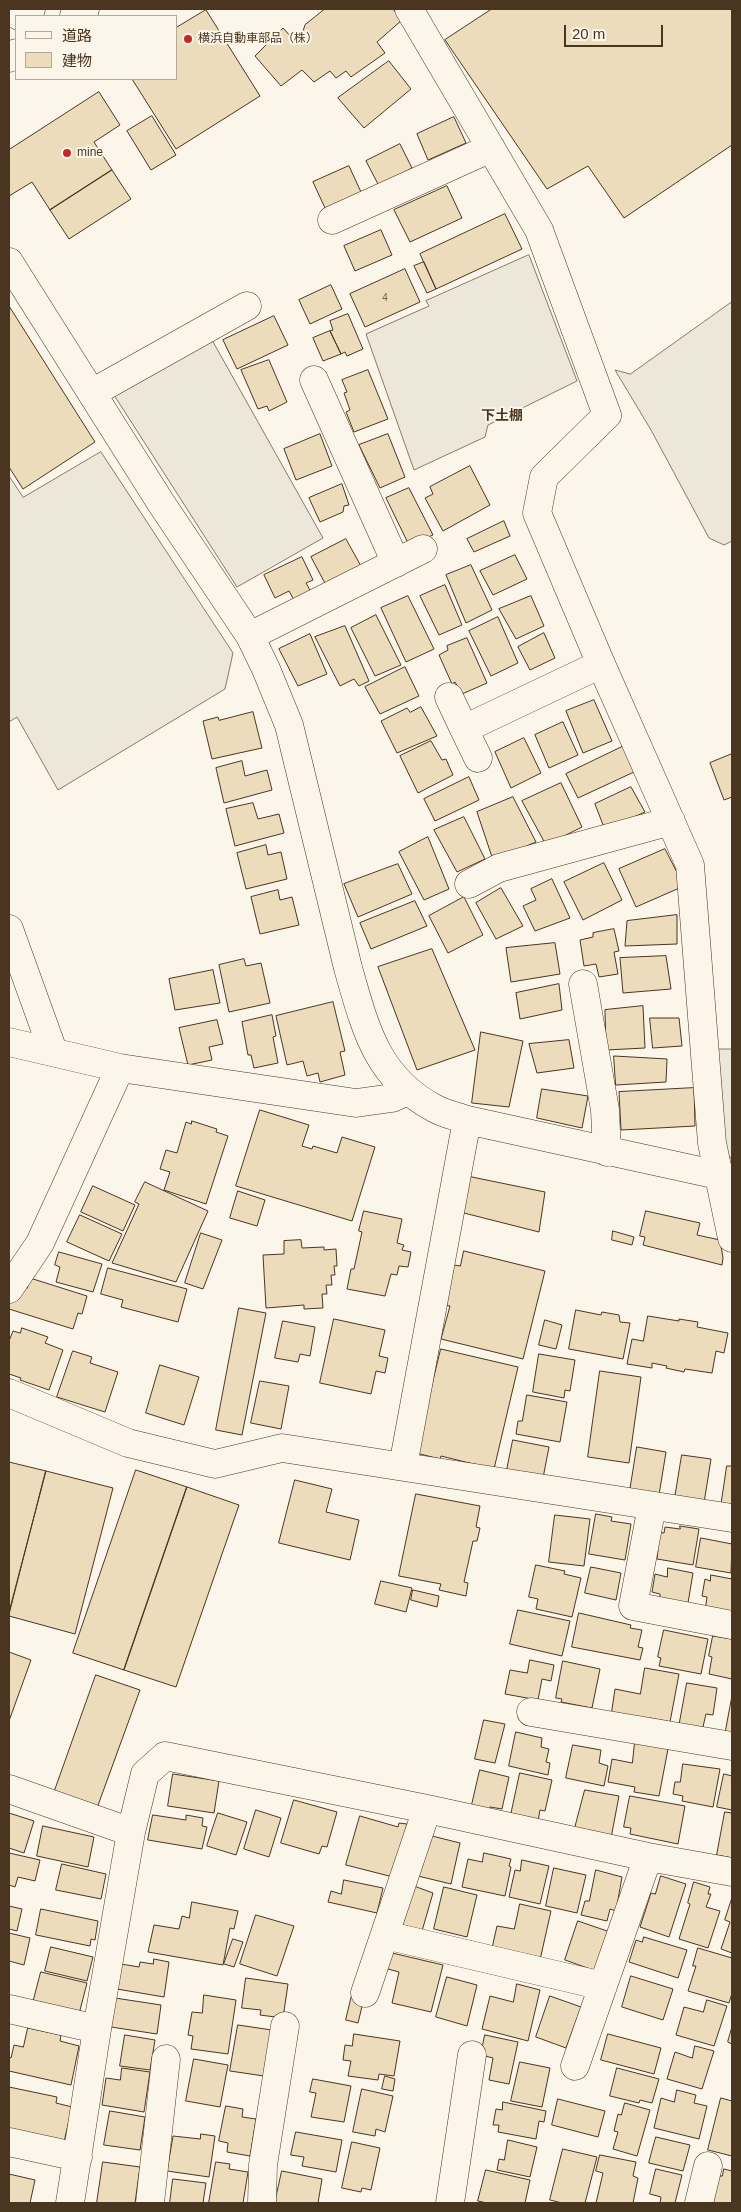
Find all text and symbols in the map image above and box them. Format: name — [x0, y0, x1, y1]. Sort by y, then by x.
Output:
legend — [15, 15, 178, 80]
scale bar — [566, 15, 665, 47]
text: 20 m — [572, 25, 605, 42]
text: 道路 — [62, 27, 92, 44]
place label: 横浜自動車部品（株） — [198, 32, 318, 46]
marker: 横浜自動車部品（株） — [182, 33, 194, 45]
text: 建物 — [62, 52, 92, 69]
place label: mine — [77, 146, 103, 160]
marker: mine — [61, 147, 73, 159]
house number: 4 — [382, 292, 388, 304]
district label: 下土棚 — [481, 408, 523, 424]

